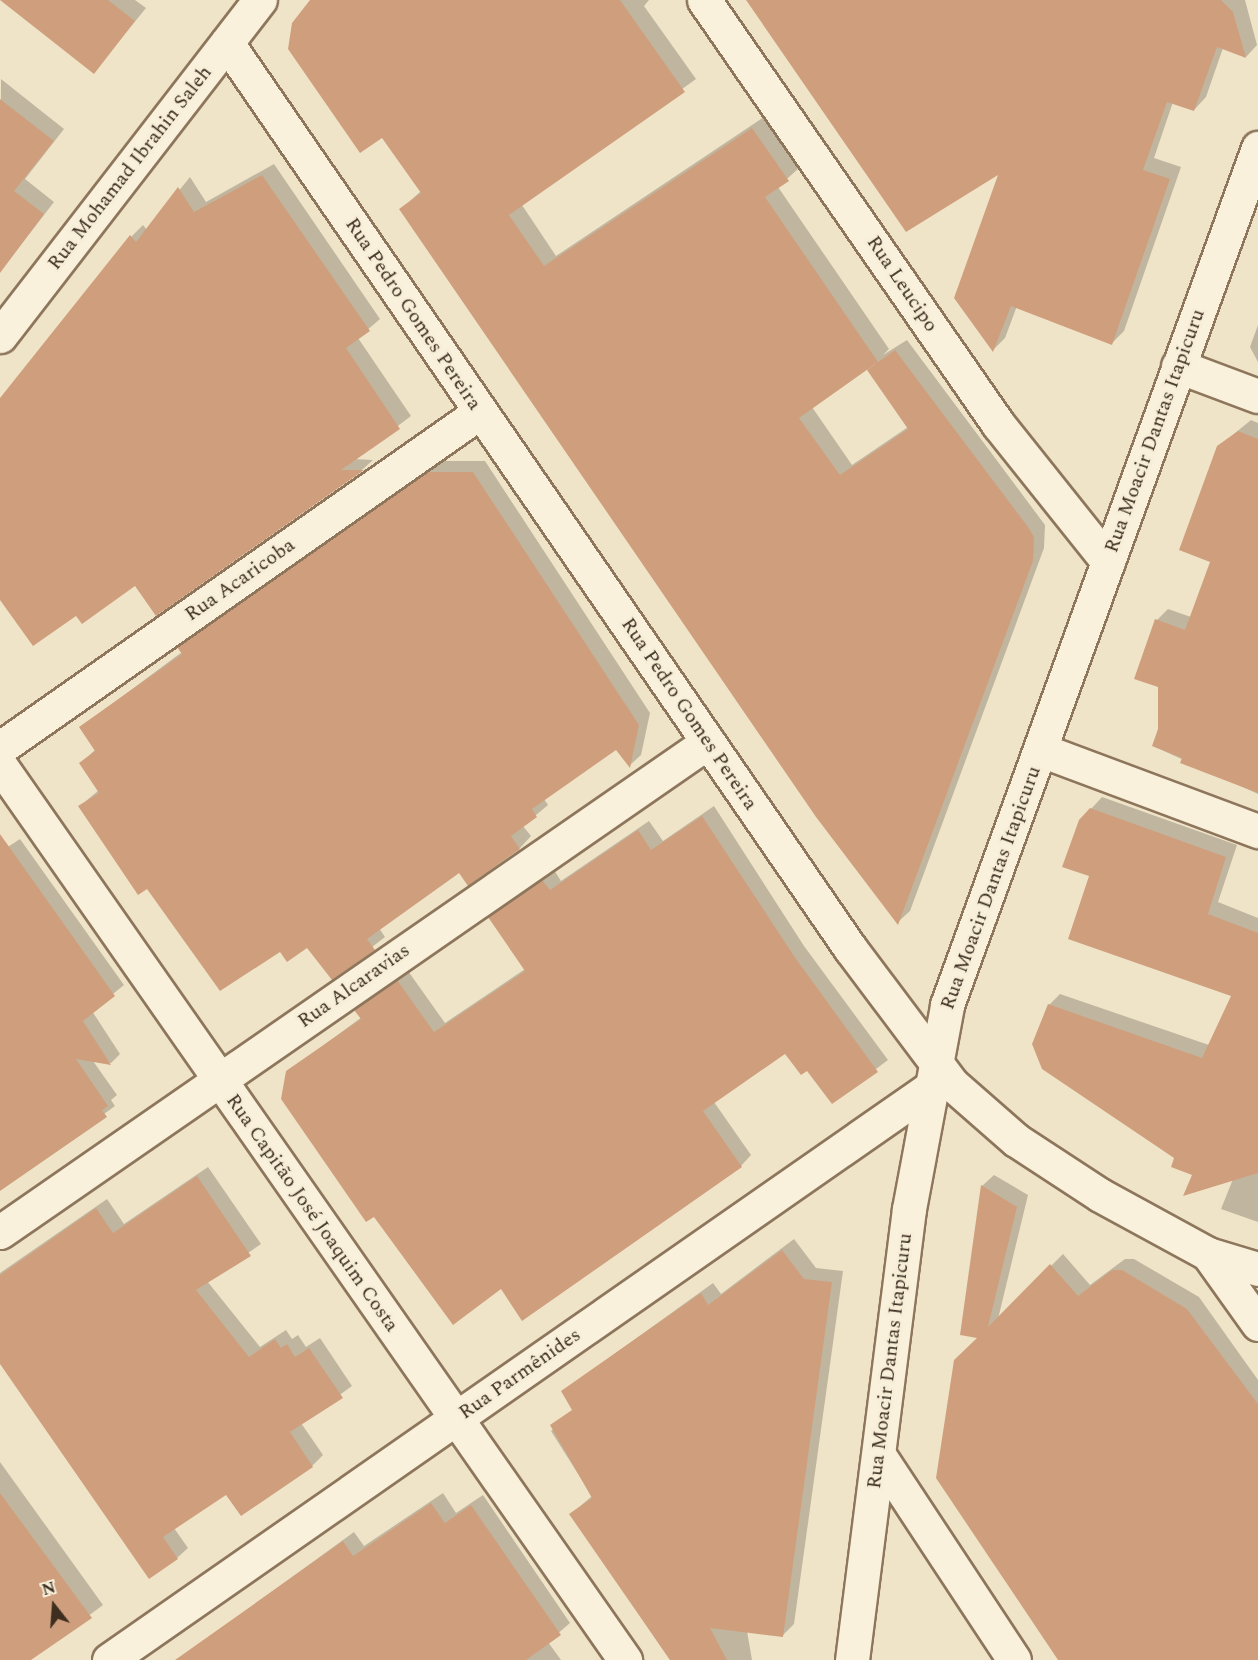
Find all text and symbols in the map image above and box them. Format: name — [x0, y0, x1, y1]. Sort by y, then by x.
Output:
street label: Rua Mohamad Ibrahin Saleh — [43, 61, 217, 275]
street label: Rua Pedro Gomes Pereira — [340, 213, 486, 415]
street label: Rua Leucipo — [861, 231, 943, 337]
street label: Rua Moacir Dantas Itapicuru — [1100, 306, 1210, 556]
street label: Rua Acaricoba — [180, 533, 300, 627]
street label: Rua Pedro Gomes Pereira — [616, 613, 762, 815]
street label: Rua Moacir Dantas Itapicuru — [936, 763, 1046, 1013]
street label: Rua Alcaravias — [293, 938, 415, 1034]
street label: Rua Capitão José Joaquim Costa — [220, 1089, 404, 1337]
street label: Rua Moacir Dantas Itapicuru — [862, 1232, 918, 1490]
street label: Rua Parmênides — [454, 1323, 586, 1425]
text: N — [39, 1575, 58, 1602]
north arrow — [24, 1576, 84, 1636]

